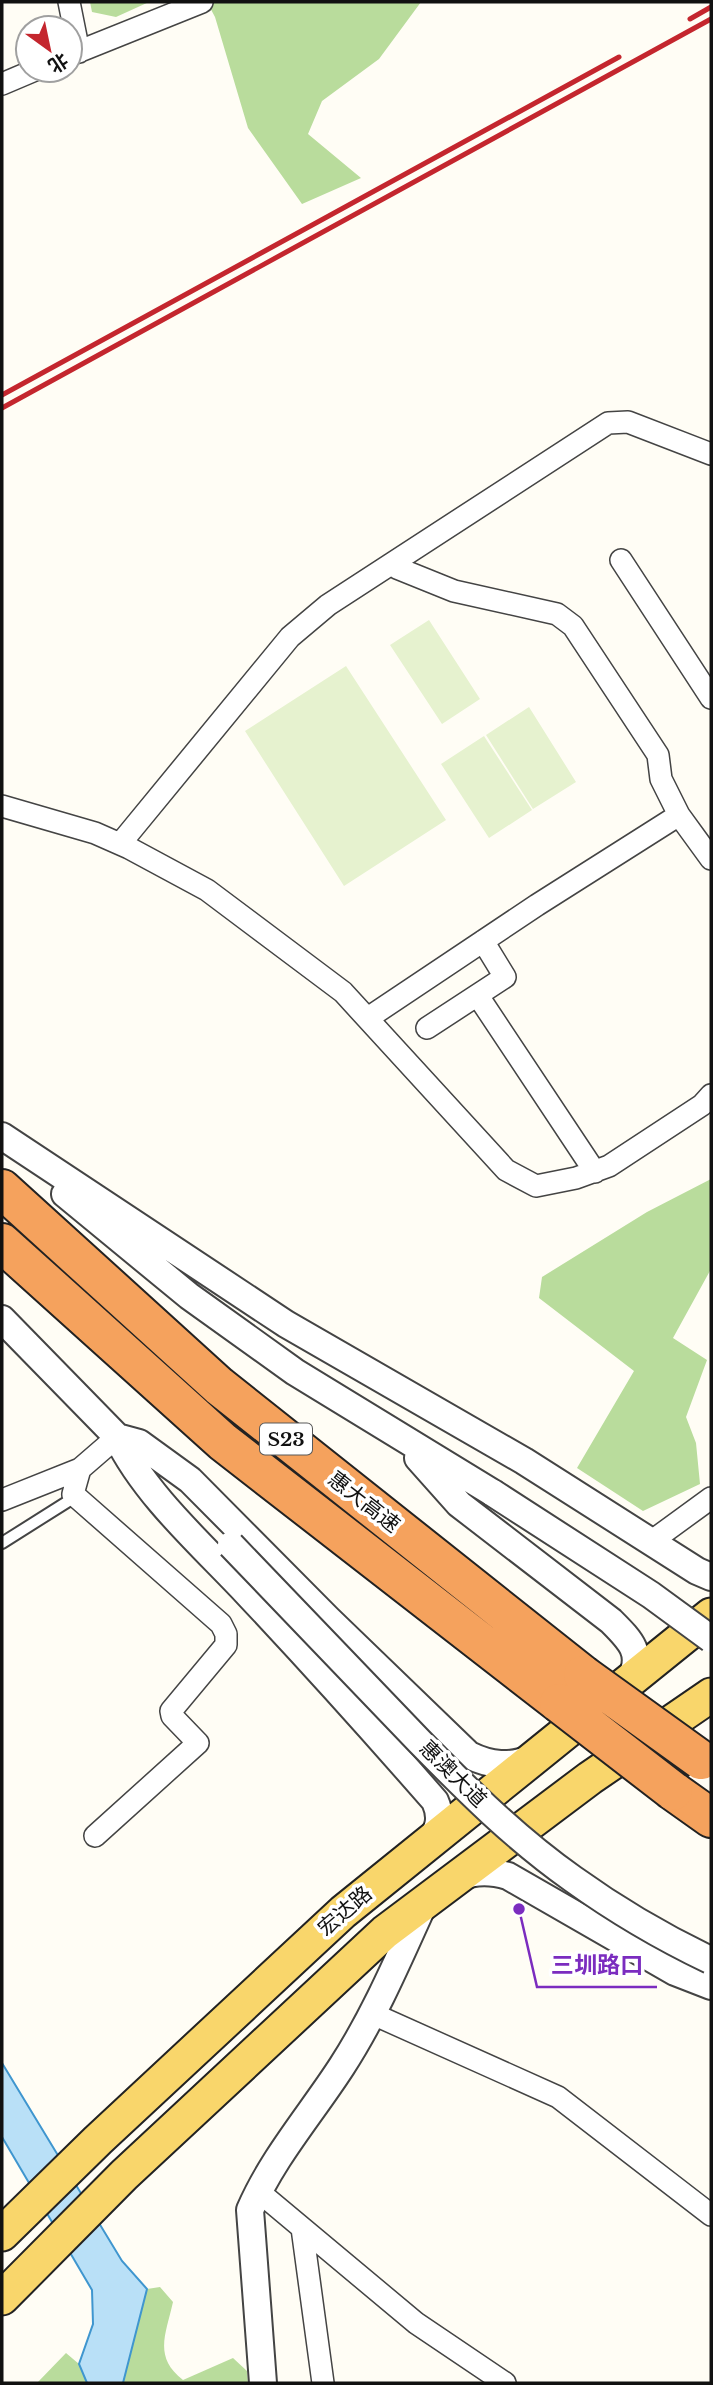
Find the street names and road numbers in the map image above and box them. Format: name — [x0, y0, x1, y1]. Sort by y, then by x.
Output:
road number: S23 — [260, 1424, 312, 1455]
street label: 惠大高速 — [323, 1466, 405, 1538]
street label: 惠澳大道 — [414, 1735, 492, 1813]
street label: 宏达路 — [313, 1881, 377, 1941]

